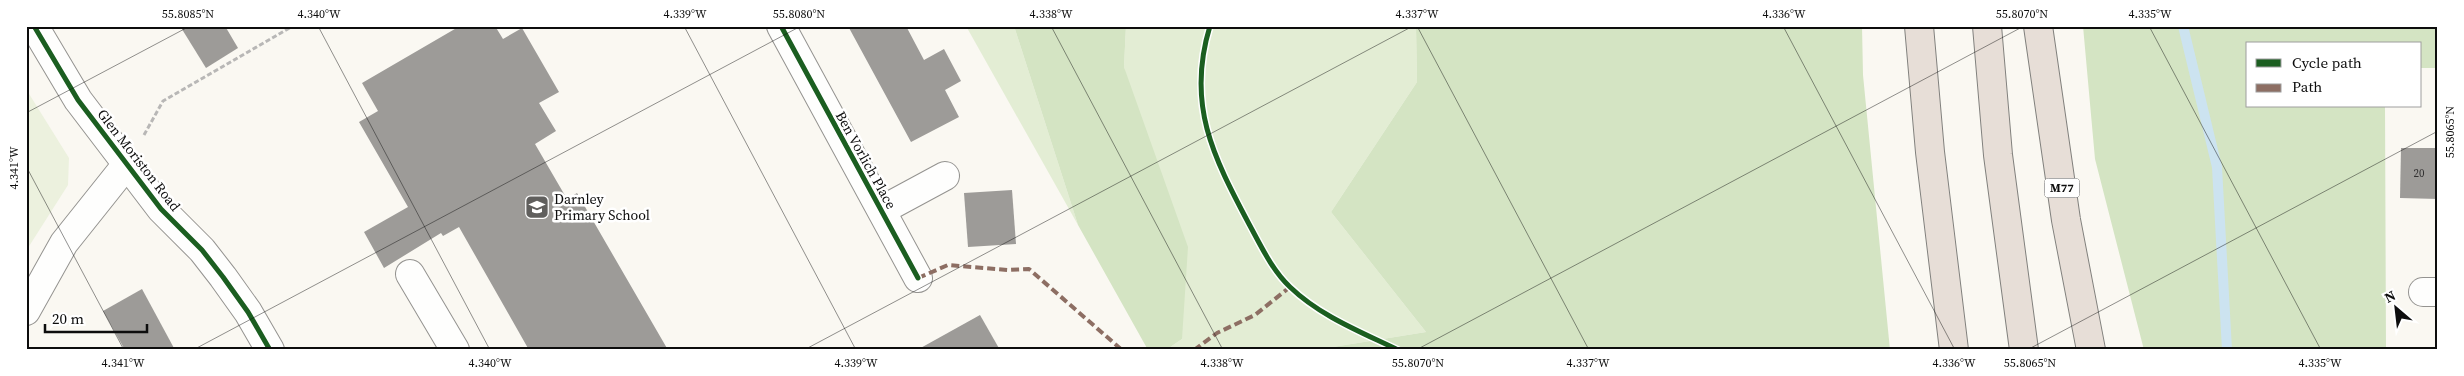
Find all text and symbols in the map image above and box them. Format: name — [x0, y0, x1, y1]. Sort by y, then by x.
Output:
text: 55.8085°N — [162, 6, 214, 22]
text: 4.340°W — [297, 6, 341, 22]
text: 4.339°W — [663, 6, 707, 22]
text: 55.8080°N — [773, 6, 825, 22]
text: 4.338°W — [1029, 6, 1073, 22]
text: 4.337°W — [1395, 6, 1439, 22]
text: 4.336°W — [1762, 6, 1806, 22]
text: 55.8070°N — [1996, 6, 2048, 22]
text: 4.335°W — [2128, 6, 2172, 22]
legend — [2246, 42, 2422, 108]
text: Cycle path — [2292, 52, 2362, 73]
text: Path — [2292, 76, 2322, 97]
street label: Glen Moriston Road — [93, 105, 185, 215]
text: 55.8065°N — [2442, 106, 2458, 158]
street label: Ben Vorlich Place — [831, 107, 901, 213]
text: 4.341°W — [6, 146, 22, 190]
house number: 20 — [2414, 166, 2425, 181]
road number: M77 — [2044, 178, 2080, 198]
place label: Darnley Primary School — [554, 189, 650, 225]
school or university icon: Darnley Primary School — [524, 194, 550, 220]
north arrow — [2372, 284, 2422, 334]
text: N — [2381, 285, 2399, 308]
scale bar — [45, 301, 148, 333]
text: 20 m — [52, 308, 84, 329]
text: 4.341°W — [101, 355, 145, 371]
text: 4.340°W — [468, 355, 512, 371]
text: 4.339°W — [834, 355, 878, 371]
text: 4.338°W — [1200, 355, 1244, 371]
text: 55.8070°N — [1392, 355, 1444, 371]
text: 4.337°W — [1566, 355, 1610, 371]
text: 4.336°W — [1932, 355, 1976, 371]
text: 55.8065°N — [2004, 355, 2056, 371]
text: 4.335°W — [2298, 355, 2342, 371]

